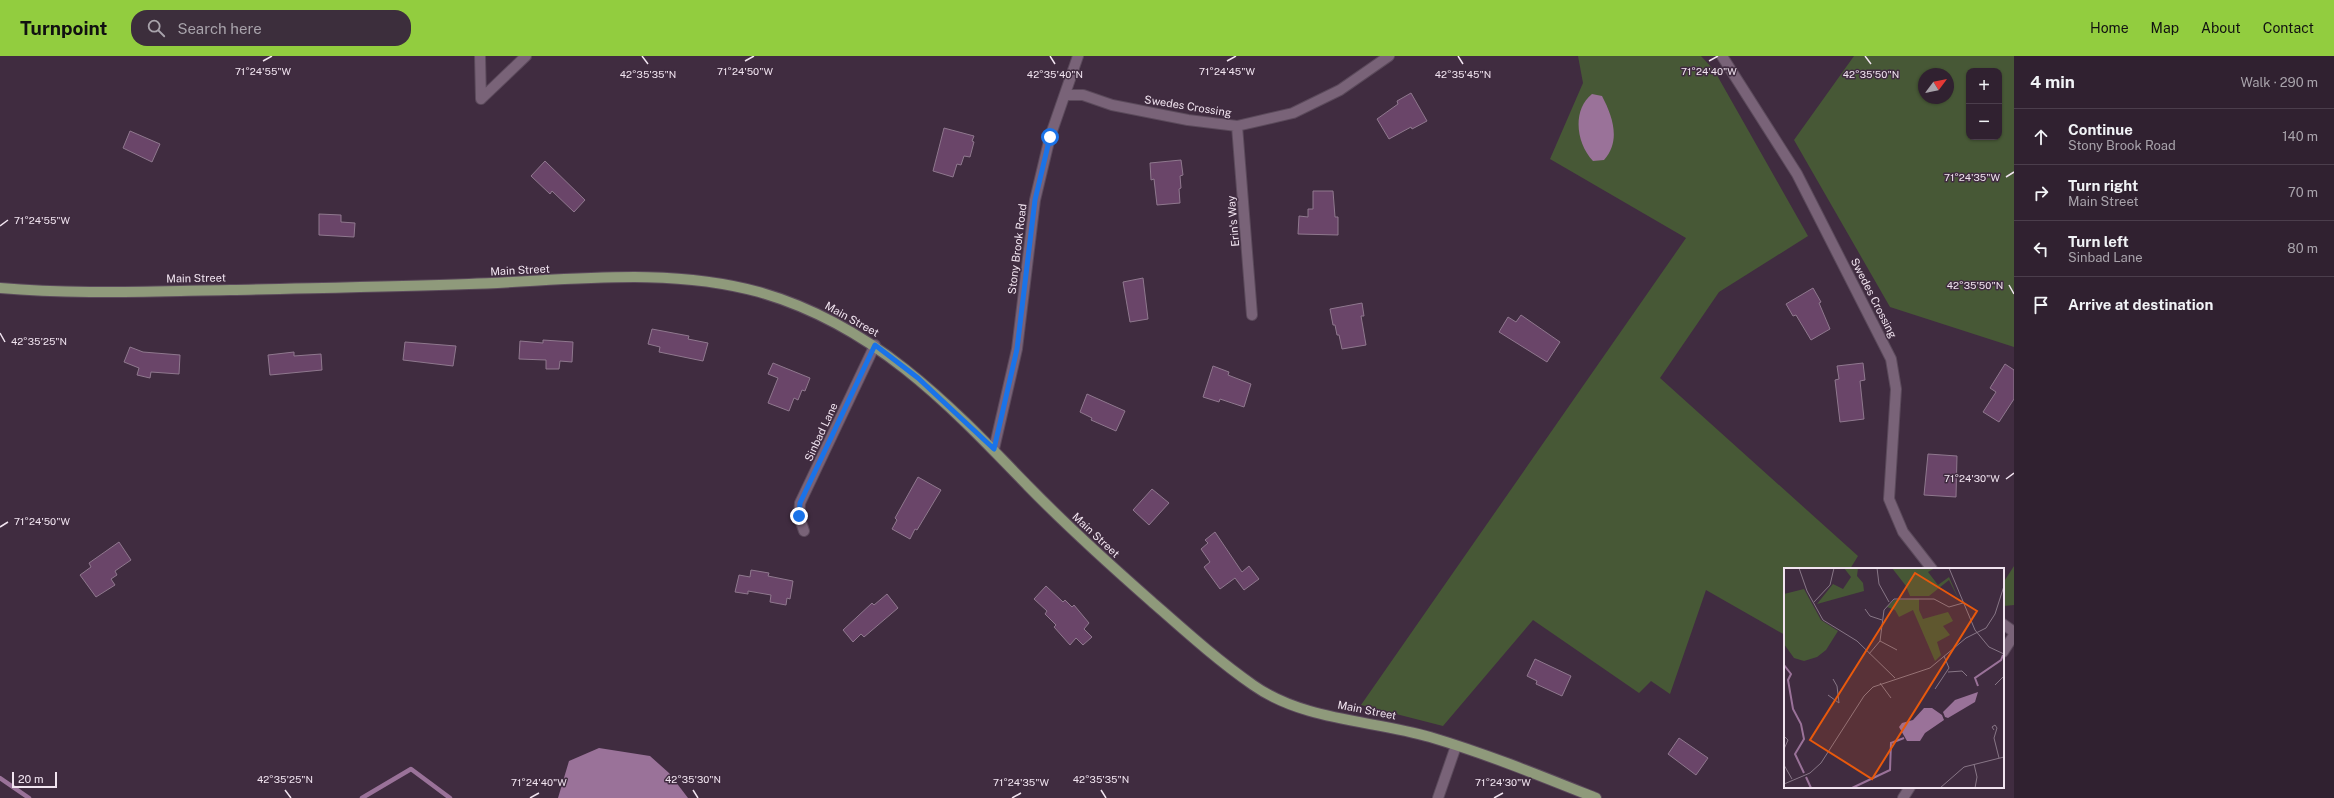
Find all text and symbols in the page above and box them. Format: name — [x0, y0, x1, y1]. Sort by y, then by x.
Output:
search box — [131, 10, 411, 46]
text: Turnpoint — [20, 17, 107, 39]
icon: search — [145, 17, 167, 39]
text: Search here — [177, 20, 262, 37]
text: Home — [2090, 20, 2129, 36]
text: Map — [2151, 20, 2179, 36]
text: About — [2201, 20, 2241, 36]
text: Contact — [2263, 20, 2314, 36]
text: 71°24'55"W — [235, 65, 292, 77]
text: 71°24'50"W — [717, 65, 773, 77]
text: 71°24'45"W — [1199, 65, 1255, 77]
text: 71°24'40"W — [1681, 65, 1737, 77]
text: 42°35'35"N — [620, 68, 676, 80]
text: 42°35'40"N — [1027, 68, 1083, 80]
text: 42°35'45"N — [1435, 68, 1491, 80]
text: 42°35'50"N — [1843, 68, 1899, 80]
north arrow — [1918, 68, 1954, 104]
map controls — [1966, 68, 2002, 140]
button: + — [1966, 68, 2002, 104]
text: 4 min — [2030, 72, 2075, 92]
text: Walk · 290 m — [2240, 75, 2318, 90]
street label: Swedes Crossing — [1144, 93, 1233, 119]
button: − — [1966, 104, 2002, 140]
text: Continue — [2068, 121, 2133, 138]
icon: ahead — [2030, 126, 2052, 148]
route start — [1041, 128, 1059, 146]
text: 140 m — [2282, 129, 2318, 144]
text: Stony Brook Road — [2068, 138, 2176, 153]
text: 71°24'35"W — [1944, 171, 2001, 183]
text: Turn right — [2068, 177, 2138, 194]
icon: right — [2030, 182, 2052, 204]
text: 70 m — [2288, 185, 2318, 200]
text: Main Street — [2068, 194, 2139, 209]
street label: Erin's Way — [1225, 195, 1241, 247]
street label: Stony Brook Road — [1005, 203, 1029, 295]
text: 71°24'55"W — [14, 214, 71, 226]
text: Turn left — [2068, 233, 2129, 250]
icon: left — [2030, 238, 2052, 260]
text: 80 m — [2287, 241, 2318, 256]
text: Sinbad Lane — [2068, 250, 2143, 265]
street label: Swedes Crossing — [1849, 256, 1899, 340]
street label: Main Street — [490, 262, 550, 278]
street label: Main Street — [166, 271, 226, 285]
text: 42°35'50"N — [1947, 279, 2003, 291]
icon: arrive — [2030, 294, 2052, 316]
text: Arrive at destination — [2068, 296, 2213, 313]
street label: Main Street — [823, 299, 881, 339]
text: 42°35'25"N — [11, 335, 67, 347]
street label: Sinbad Lane — [802, 401, 840, 463]
text: 71°24'30"W — [1944, 472, 2000, 484]
route end — [790, 507, 808, 525]
street label: Main Street — [1070, 510, 1122, 560]
text: 71°24'50"W — [14, 515, 70, 527]
inset map — [1784, 568, 2004, 788]
street label: Main Street — [1337, 698, 1397, 722]
scale bar — [12, 770, 57, 789]
text: 20 m — [18, 773, 43, 785]
text: 42°35'25"N — [257, 773, 313, 785]
text: 42°35'30"N — [665, 773, 721, 785]
text: 42°35'35"N — [1073, 773, 1129, 785]
text: 71°24'40"W — [511, 776, 567, 788]
text: 71°24'35"W — [993, 776, 1050, 788]
text: 71°24'30"W — [1475, 776, 1531, 788]

